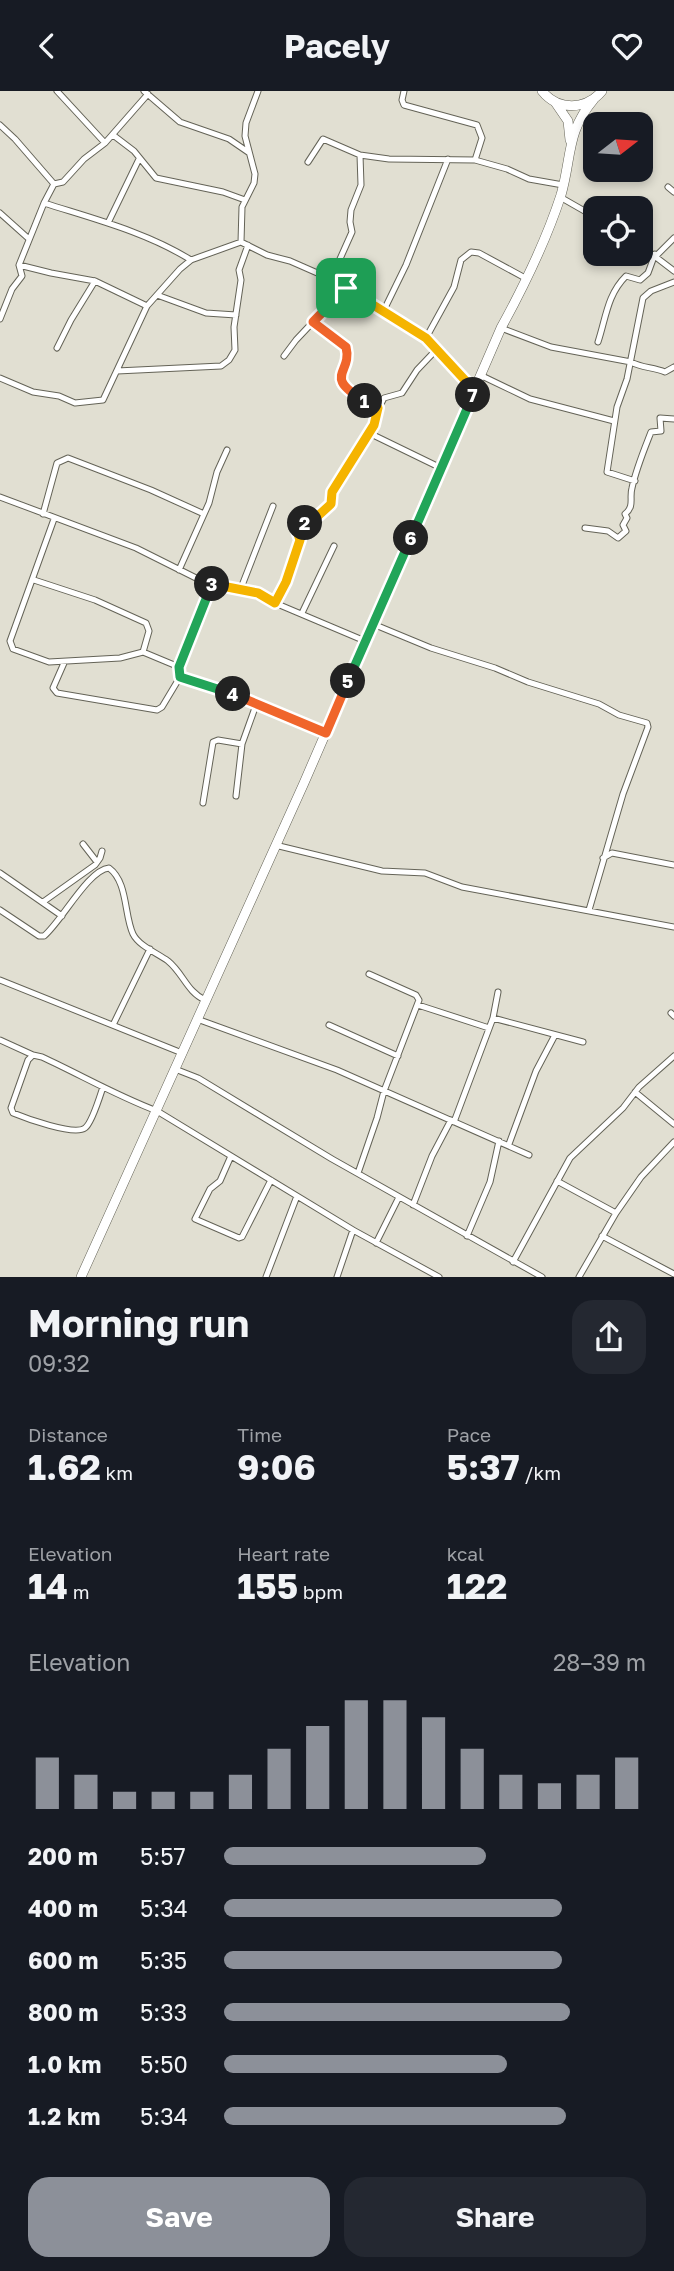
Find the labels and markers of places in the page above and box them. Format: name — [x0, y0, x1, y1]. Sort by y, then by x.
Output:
pin — [316, 258, 376, 318]
pin: 7 — [456, 377, 490, 413]
pin: 1 — [348, 383, 382, 419]
pin: 2 — [288, 505, 322, 541]
pin: 6 — [394, 521, 428, 555]
pin: 3 — [194, 567, 230, 601]
pin: 5 — [330, 663, 366, 699]
pin: 4 — [216, 677, 250, 711]

